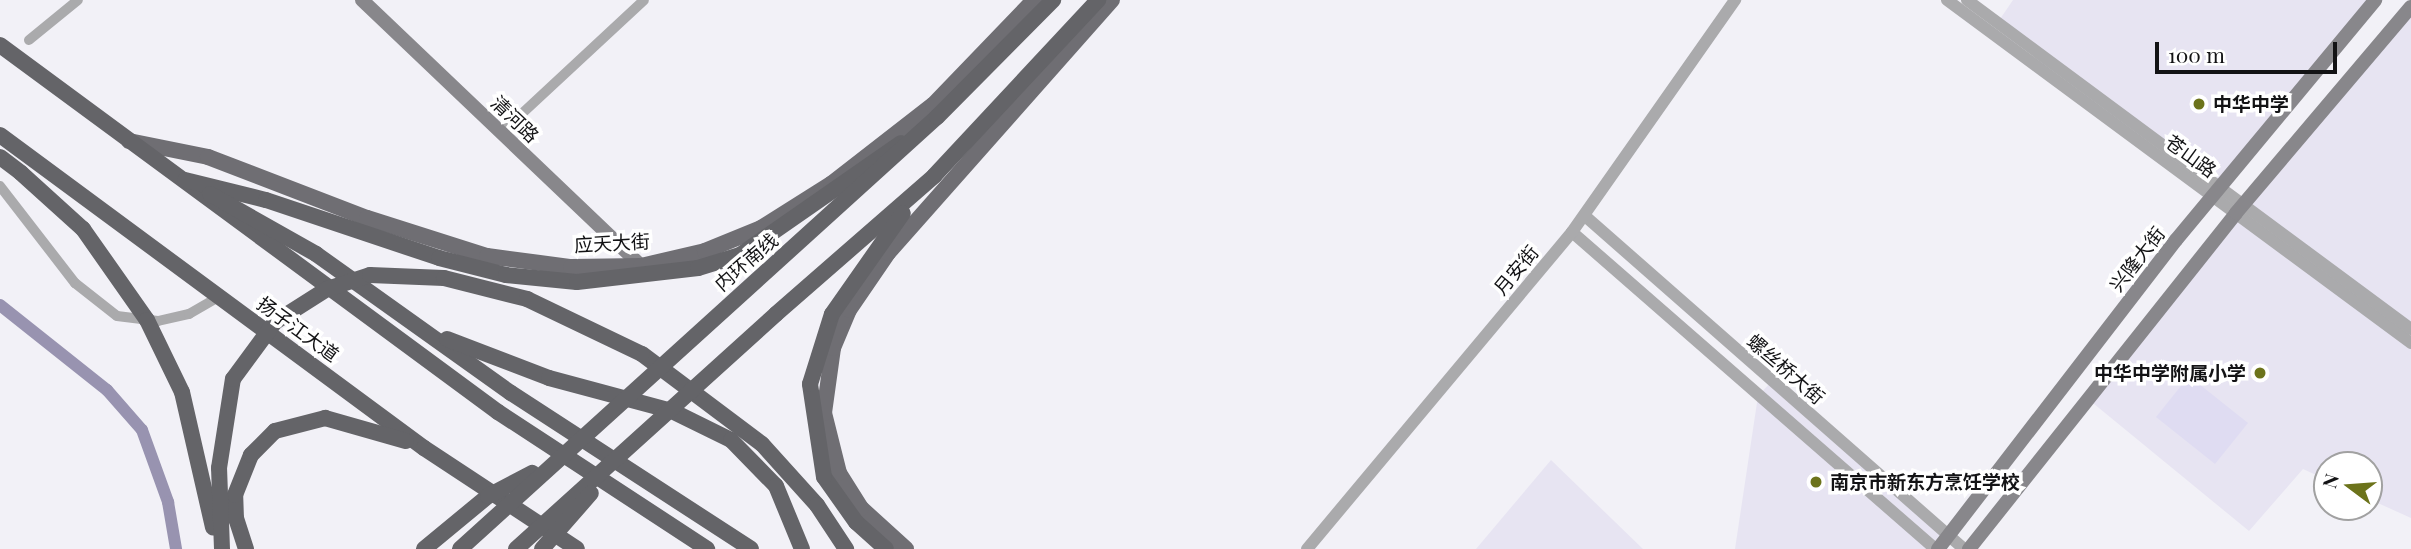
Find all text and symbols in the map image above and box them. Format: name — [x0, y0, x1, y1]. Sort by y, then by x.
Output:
scale bar — [2159, 28, 2341, 72]
text: 100 m — [2168, 40, 2225, 68]
street label: 清河路 — [487, 91, 543, 147]
place label: 中华中学 — [2213, 93, 2289, 115]
marker: 中华中学 — [2191, 96, 2207, 112]
street label: 苍山路 — [2161, 130, 2221, 182]
street label: 兴隆大街 — [2105, 222, 2169, 296]
street label: 内环南线 — [710, 228, 782, 296]
street label: 应天大街 — [573, 230, 651, 256]
street label: 月安街 — [1489, 241, 1543, 299]
street label: 扬子江大道 — [253, 292, 343, 366]
street label: 螺丝桥大街 — [1743, 329, 1829, 409]
place label: 中华中学附属小学 — [2094, 362, 2246, 384]
marker: 中华中学附属小学 — [2252, 365, 2268, 381]
north arrow — [2313, 451, 2383, 521]
place label: 南京市新东方烹饪学校 — [1830, 471, 2020, 493]
text: N — [2315, 471, 2344, 491]
marker: 南京市新东方烹饪学校 — [1808, 474, 1824, 490]

